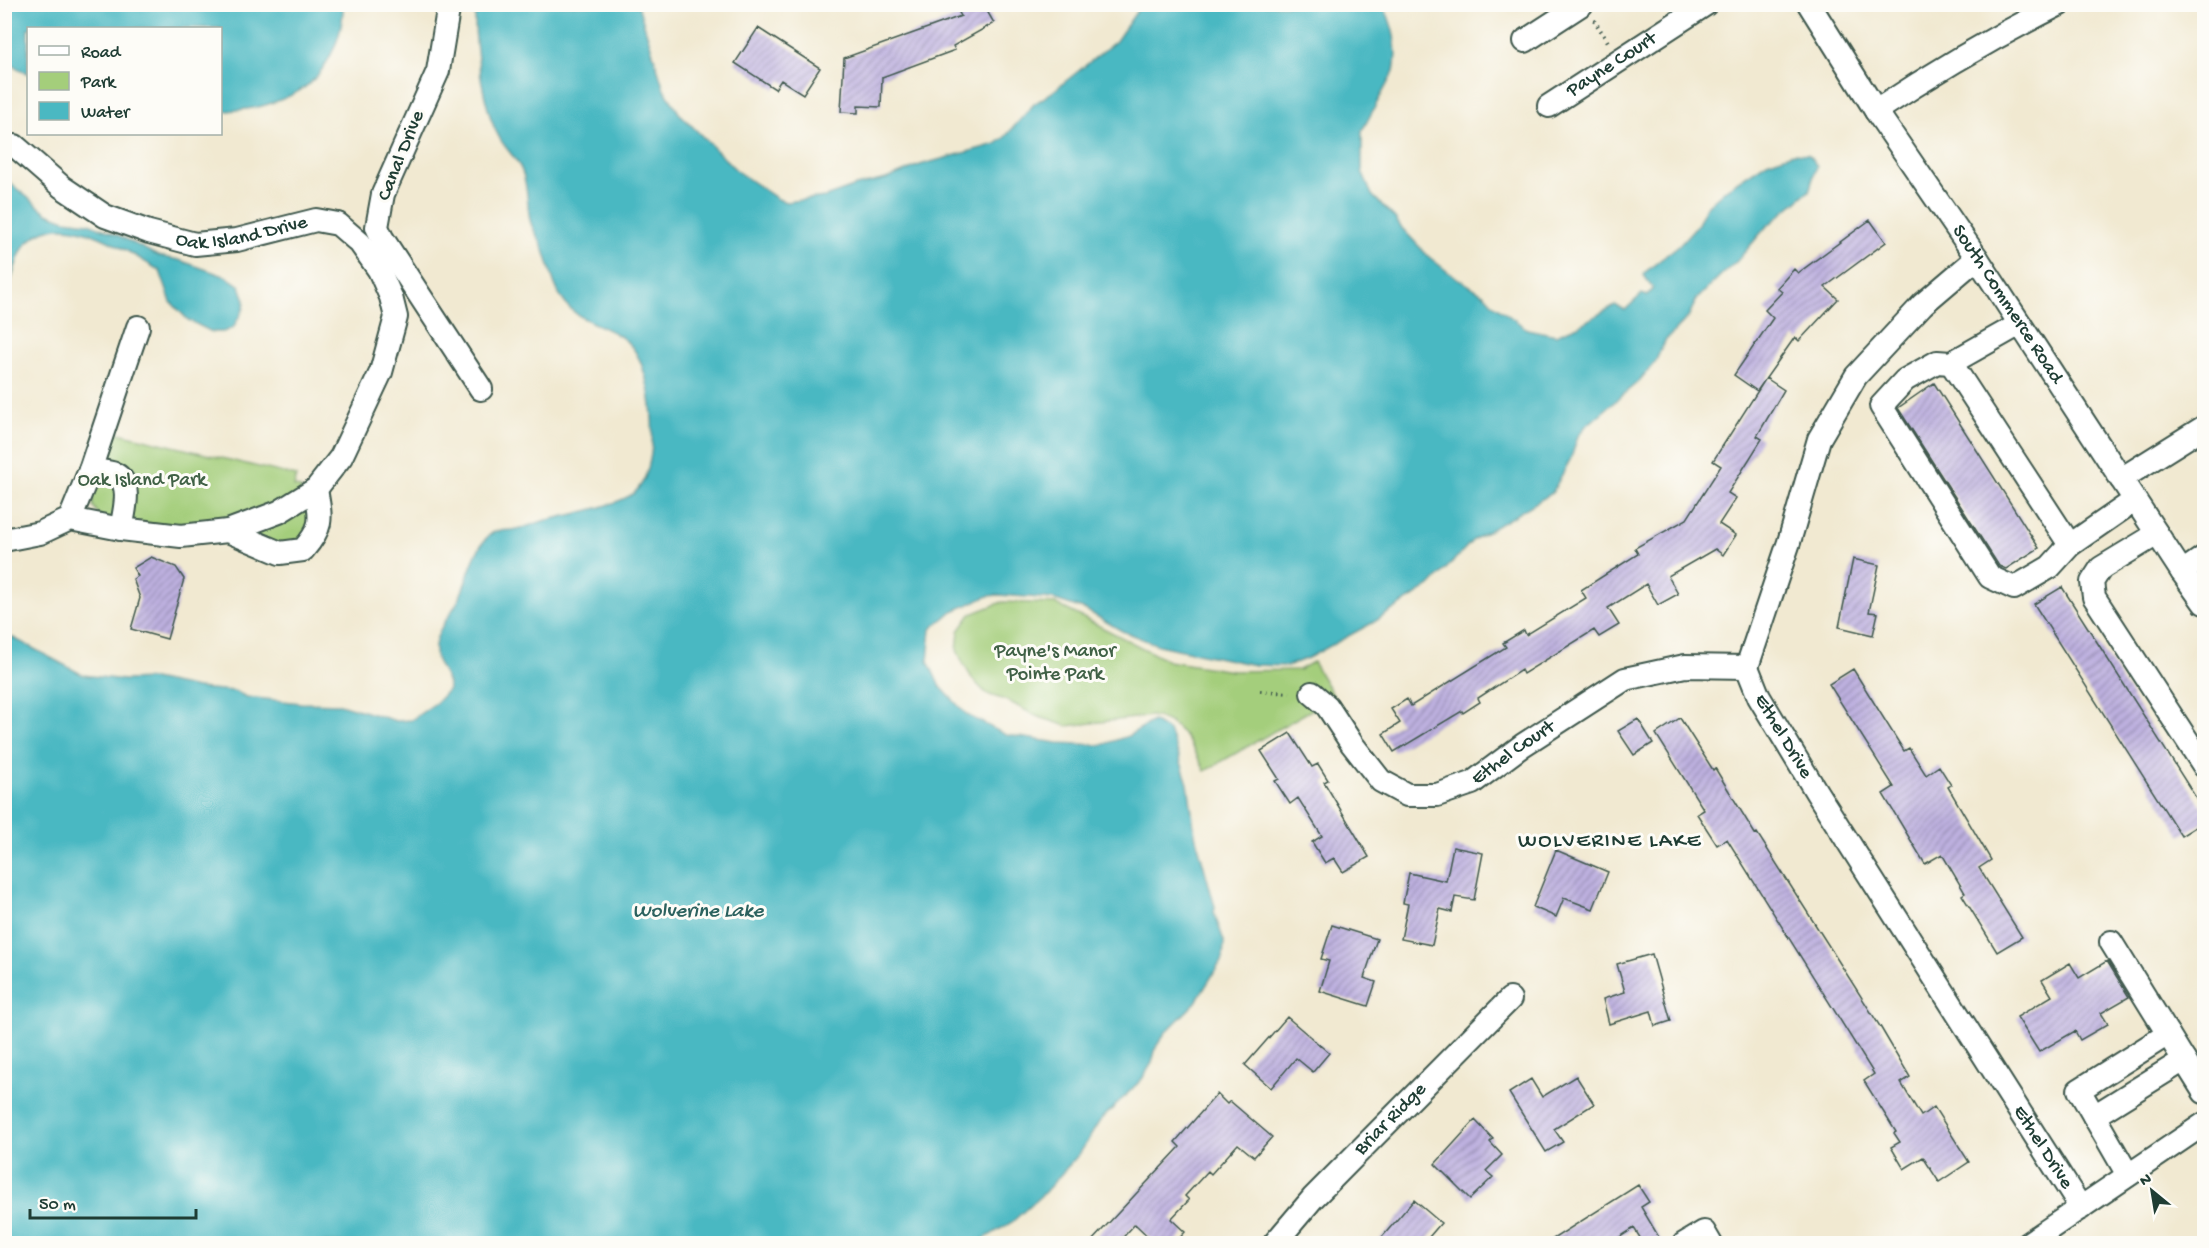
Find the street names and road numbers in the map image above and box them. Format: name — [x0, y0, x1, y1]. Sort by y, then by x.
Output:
street label: Payne Court — [1562, 27, 1663, 103]
street label: Canal Drive — [373, 107, 431, 204]
street label: Oak Island Drive — [173, 211, 311, 256]
street label: South Commerce Road — [1946, 221, 2069, 390]
street label: Ethel Drive — [1749, 690, 1818, 784]
street label: Ethel Court — [1467, 715, 1561, 791]
street label: Briar Ridge — [1349, 1078, 1432, 1161]
street label: Ethel Drive — [2007, 1101, 2078, 1194]

